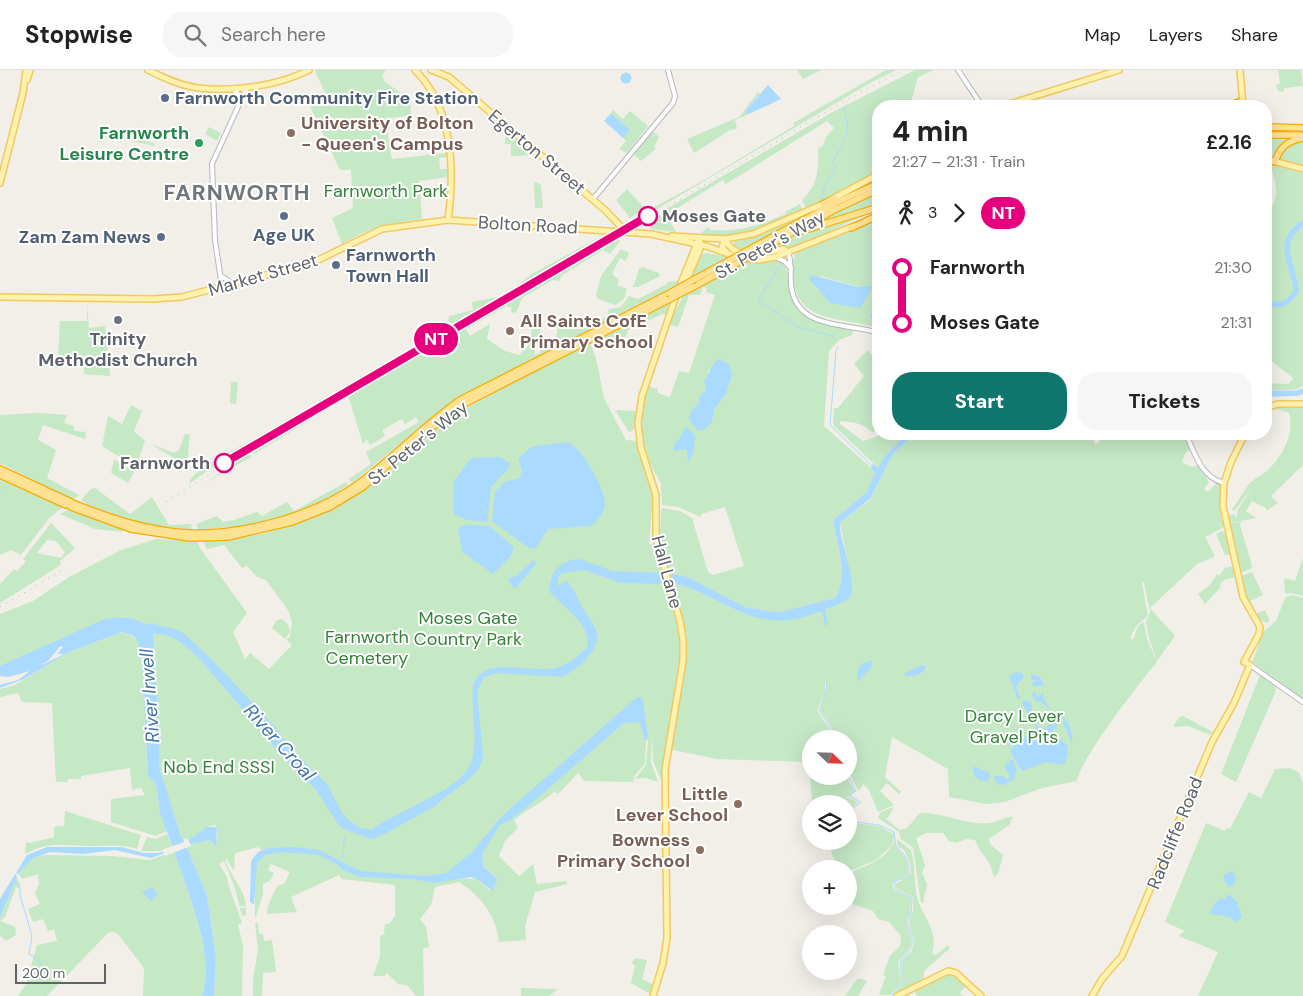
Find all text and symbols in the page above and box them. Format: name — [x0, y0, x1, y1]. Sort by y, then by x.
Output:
search box — [163, 12, 513, 57]
text: Stopwise — [25, 19, 133, 50]
icon: search — [181, 21, 209, 49]
text: Search here — [221, 22, 326, 47]
text: Map — [1085, 23, 1121, 47]
text: Layers — [1149, 23, 1203, 47]
text: Share — [1231, 23, 1278, 47]
place label: Farnworth Community Fire Station — [175, 86, 479, 110]
marker: Farnworth Community Fire Station — [159, 92, 171, 104]
street label: Egerton Street — [483, 104, 591, 200]
place label: University of Bolton - Queen's Campus — [301, 111, 474, 156]
text: 4 min — [892, 113, 968, 150]
place label: Farnworth Leisure Centre — [60, 121, 189, 166]
marker: University of Bolton - Queen's Campus — [285, 127, 297, 139]
text: £2.16 — [1206, 130, 1252, 155]
marker: Farnworth Leisure Centre — [193, 137, 205, 149]
text: 21:27 – 21:31 · Train — [892, 151, 1025, 172]
district label: FARNWORTH — [164, 178, 310, 207]
park label: Farnworth Park — [324, 179, 448, 203]
icon: walk — [892, 199, 920, 227]
icon: forward — [945, 199, 973, 227]
text: NT — [991, 201, 1015, 225]
text: 3 — [928, 202, 937, 223]
place label: Moses Gate — [662, 204, 766, 228]
street label: St. Peter's Way — [711, 205, 829, 285]
marker: Moses Gate — [638, 206, 658, 226]
marker: Age UK — [278, 210, 290, 222]
street label: Bolton Road — [477, 210, 579, 240]
place label: Age UK — [253, 223, 315, 247]
place label: Zam Zam News — [19, 225, 151, 249]
marker: Zam Zam News — [155, 231, 167, 243]
place label: Farnworth Town Hall — [346, 243, 436, 288]
street label: Market Street — [205, 248, 321, 302]
text: Farnworth — [930, 255, 1025, 280]
text: 21:30 — [1214, 257, 1252, 278]
marker: Farnworth Town Hall — [330, 259, 342, 271]
place label: All Saints CofE Primary School — [520, 309, 653, 354]
text: Moses Gate — [930, 310, 1040, 335]
text: 21:31 — [1220, 312, 1252, 333]
marker: Trinity Methodist Church — [112, 314, 124, 326]
line badge: NT — [414, 323, 458, 355]
marker: All Saints CofE Primary School — [504, 325, 516, 337]
place label: Trinity Methodist Church — [38, 327, 198, 372]
text: NT — [424, 327, 448, 351]
button: Start — [892, 372, 1067, 430]
button: Tickets — [1077, 372, 1252, 430]
street label: St. Peter's Way — [363, 395, 473, 491]
place label: Farnworth — [120, 451, 210, 475]
marker: Farnworth — [214, 453, 234, 473]
street label: Hall Lane — [646, 533, 688, 611]
park label: Moses Gate Country Park — [414, 606, 522, 651]
park label: Farnworth Cemetery — [325, 625, 409, 670]
water label: River Irwell — [134, 647, 165, 744]
water label: River Croal — [238, 699, 321, 787]
park label: Darcy Lever Gravel Pits — [965, 704, 1064, 749]
north arrow — [802, 730, 858, 785]
map controls — [802, 730, 857, 980]
park label: Nob End SSSI — [163, 755, 275, 779]
street label: Radcliffe Road — [1142, 773, 1208, 893]
place label: Little Lever School — [616, 782, 728, 827]
button: layers — [802, 795, 857, 850]
marker: Little Lever School — [732, 798, 744, 810]
place label: Bowness Primary School — [557, 828, 690, 873]
marker: Bowness Primary School — [694, 844, 706, 856]
button: + — [802, 860, 857, 915]
button: − — [802, 925, 857, 980]
scale bar — [15, 961, 106, 984]
text: 200 m — [22, 964, 65, 982]

